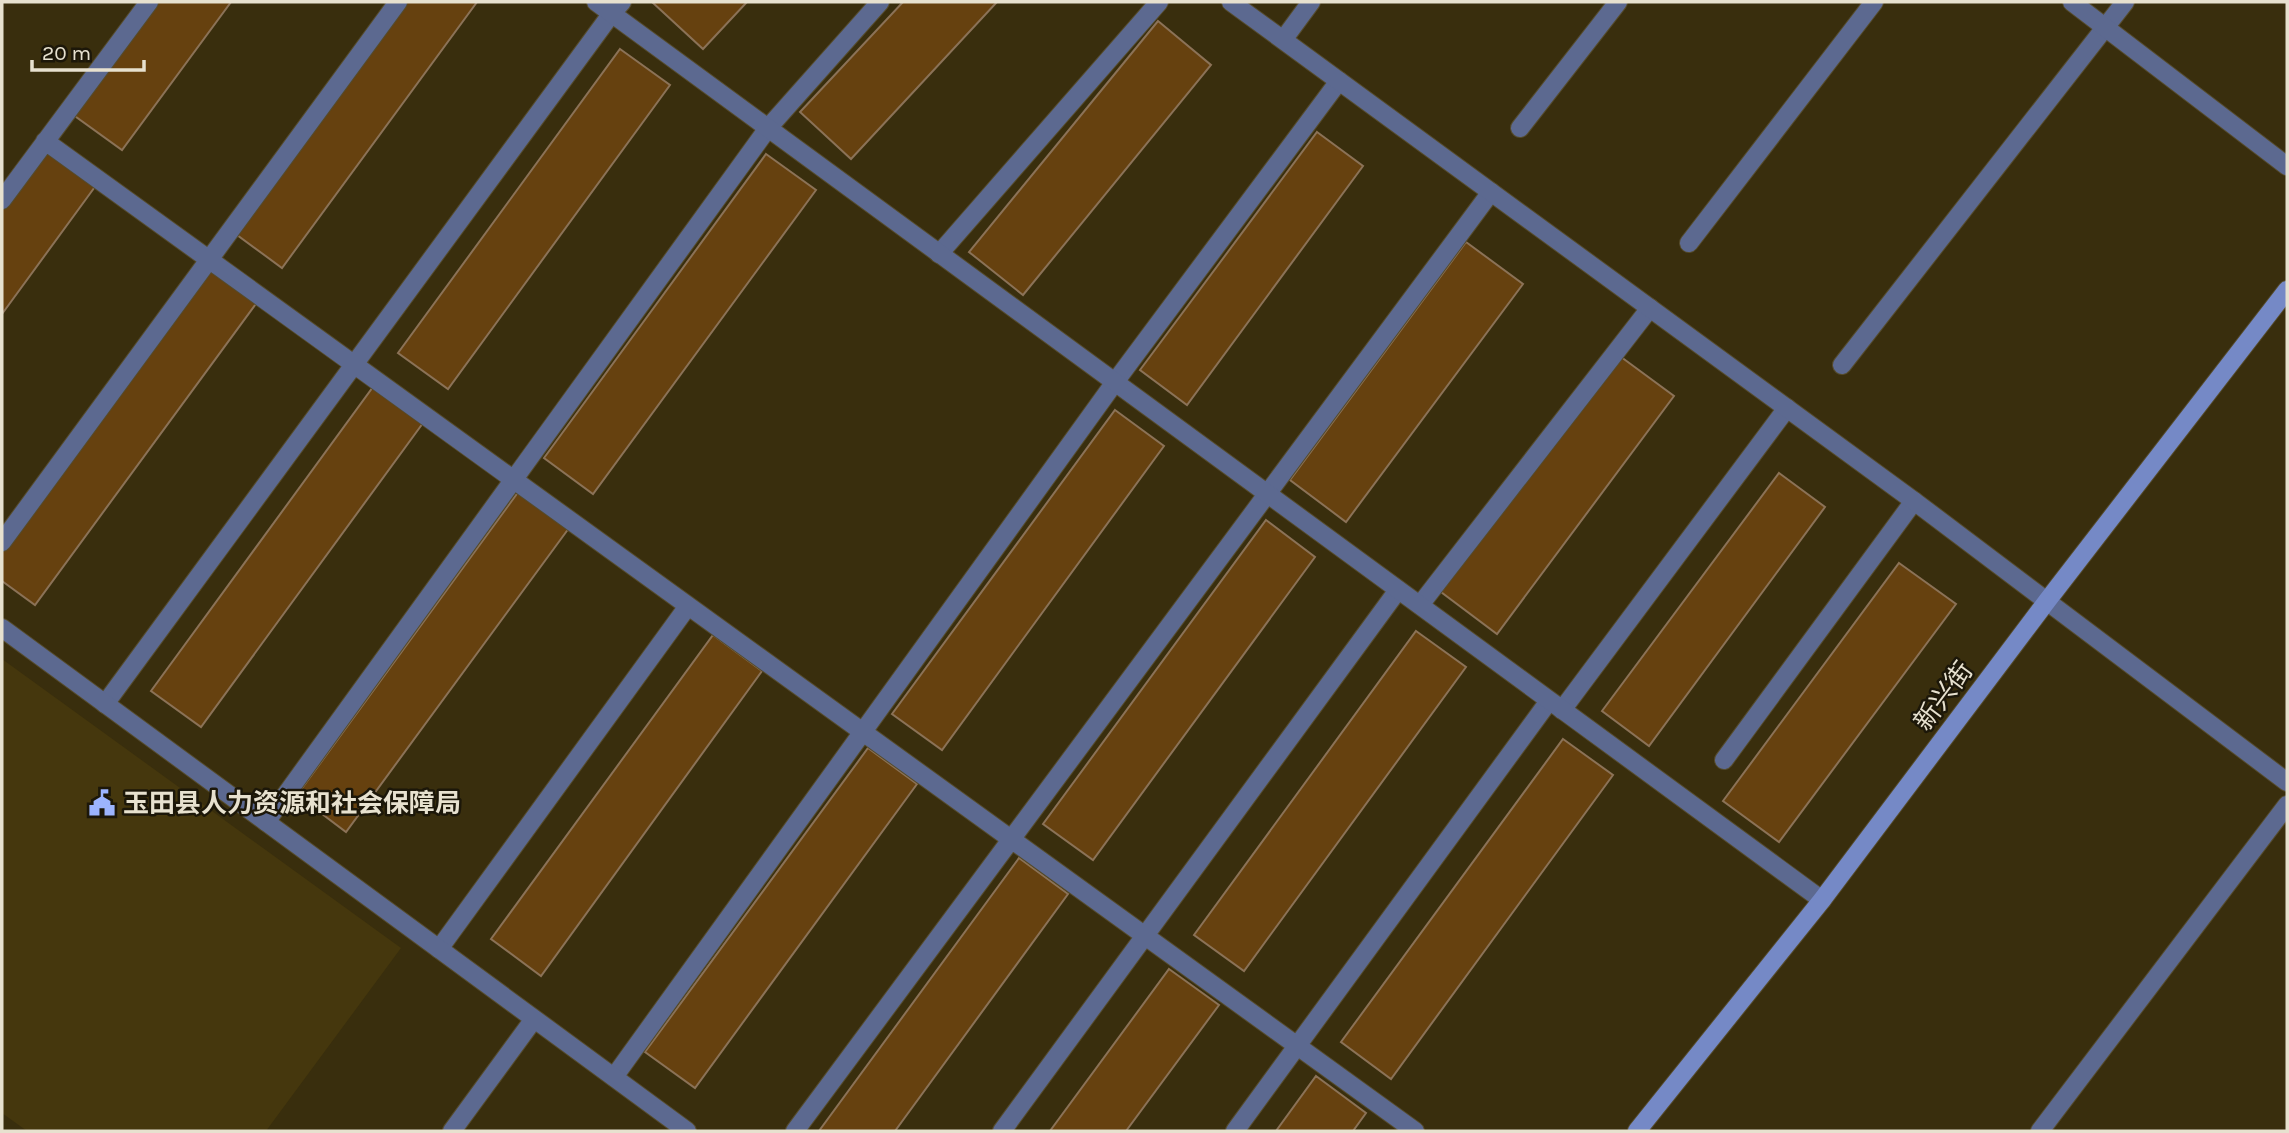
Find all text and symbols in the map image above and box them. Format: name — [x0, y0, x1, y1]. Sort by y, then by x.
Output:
scale bar — [32, 28, 144, 72]
text: 20 m — [42, 41, 91, 65]
street label: 新兴街 — [1908, 656, 1979, 737]
public building icon: 玉田县人力资源和社会保障局 — [87, 788, 117, 818]
place label: 玉田县人力资源和社会保障局 — [123, 788, 461, 819]

